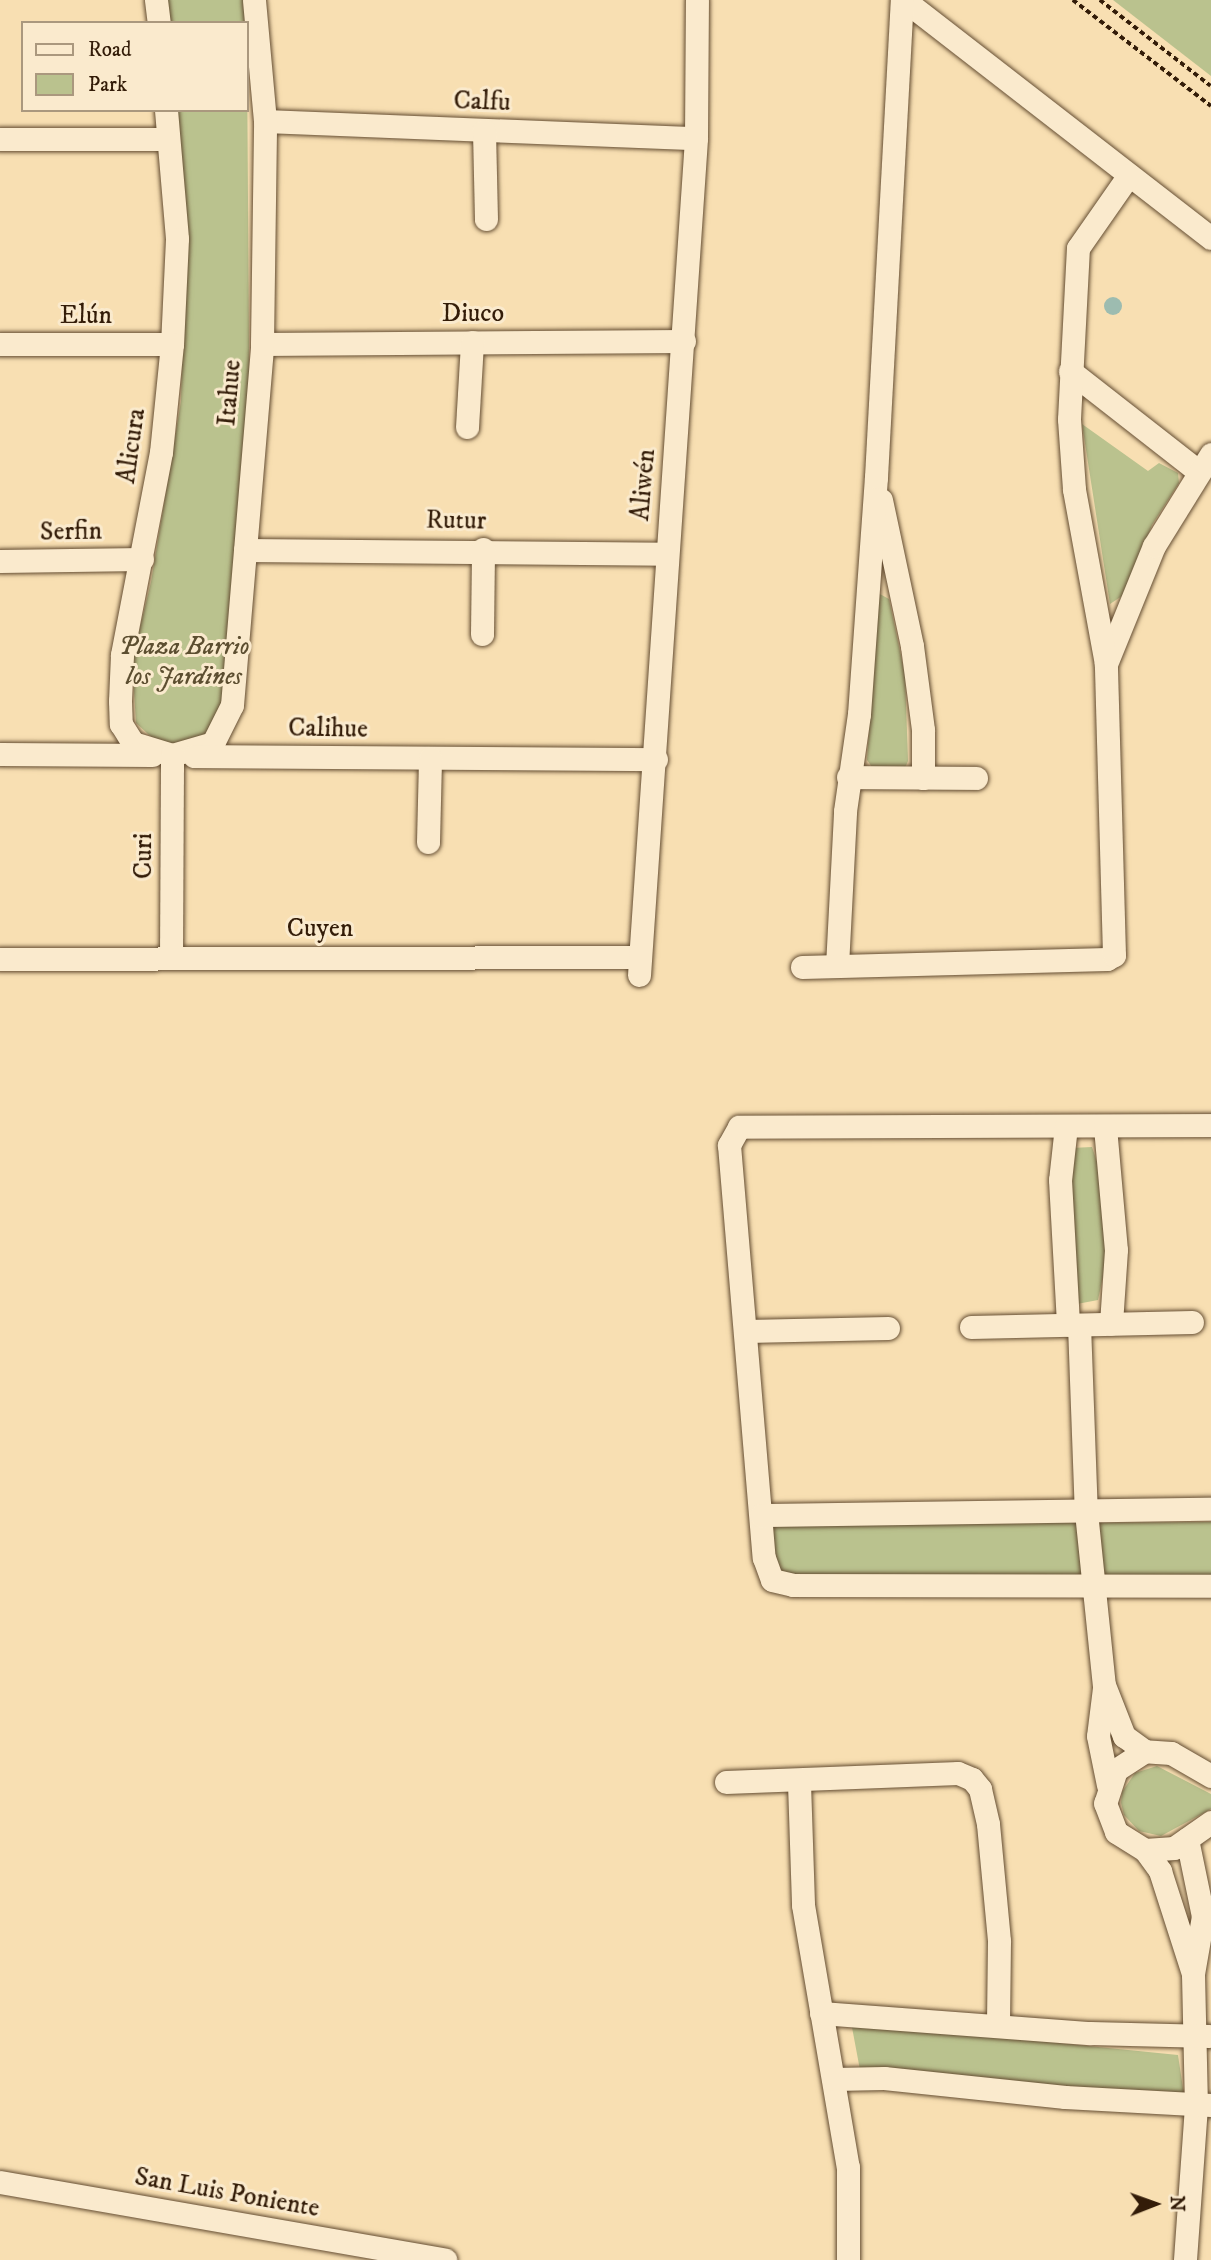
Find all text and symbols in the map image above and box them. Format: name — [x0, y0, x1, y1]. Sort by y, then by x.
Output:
legend — [21, 21, 248, 112]
text: Road — [88, 37, 132, 63]
text: Park — [88, 72, 127, 98]
street label: Calfu — [453, 85, 511, 119]
street label: Diuco — [442, 298, 504, 330]
street label: Elún — [60, 300, 112, 332]
street label: Itahue — [212, 359, 248, 427]
street label: Alicura — [111, 406, 153, 486]
street label: Aliwén — [625, 448, 663, 522]
street label: Rutur — [426, 505, 486, 537]
street label: Serfin — [40, 516, 102, 548]
park label: Plaza Barrio los Jardines — [119, 631, 249, 692]
street label: Calihue — [288, 713, 368, 745]
street label: Curi — [128, 833, 160, 879]
street label: Cuyen — [287, 913, 353, 945]
street label: San Luis Poniente — [132, 2161, 322, 2225]
north arrow — [1120, 2169, 1190, 2239]
text: N — [1165, 2196, 1188, 2212]

